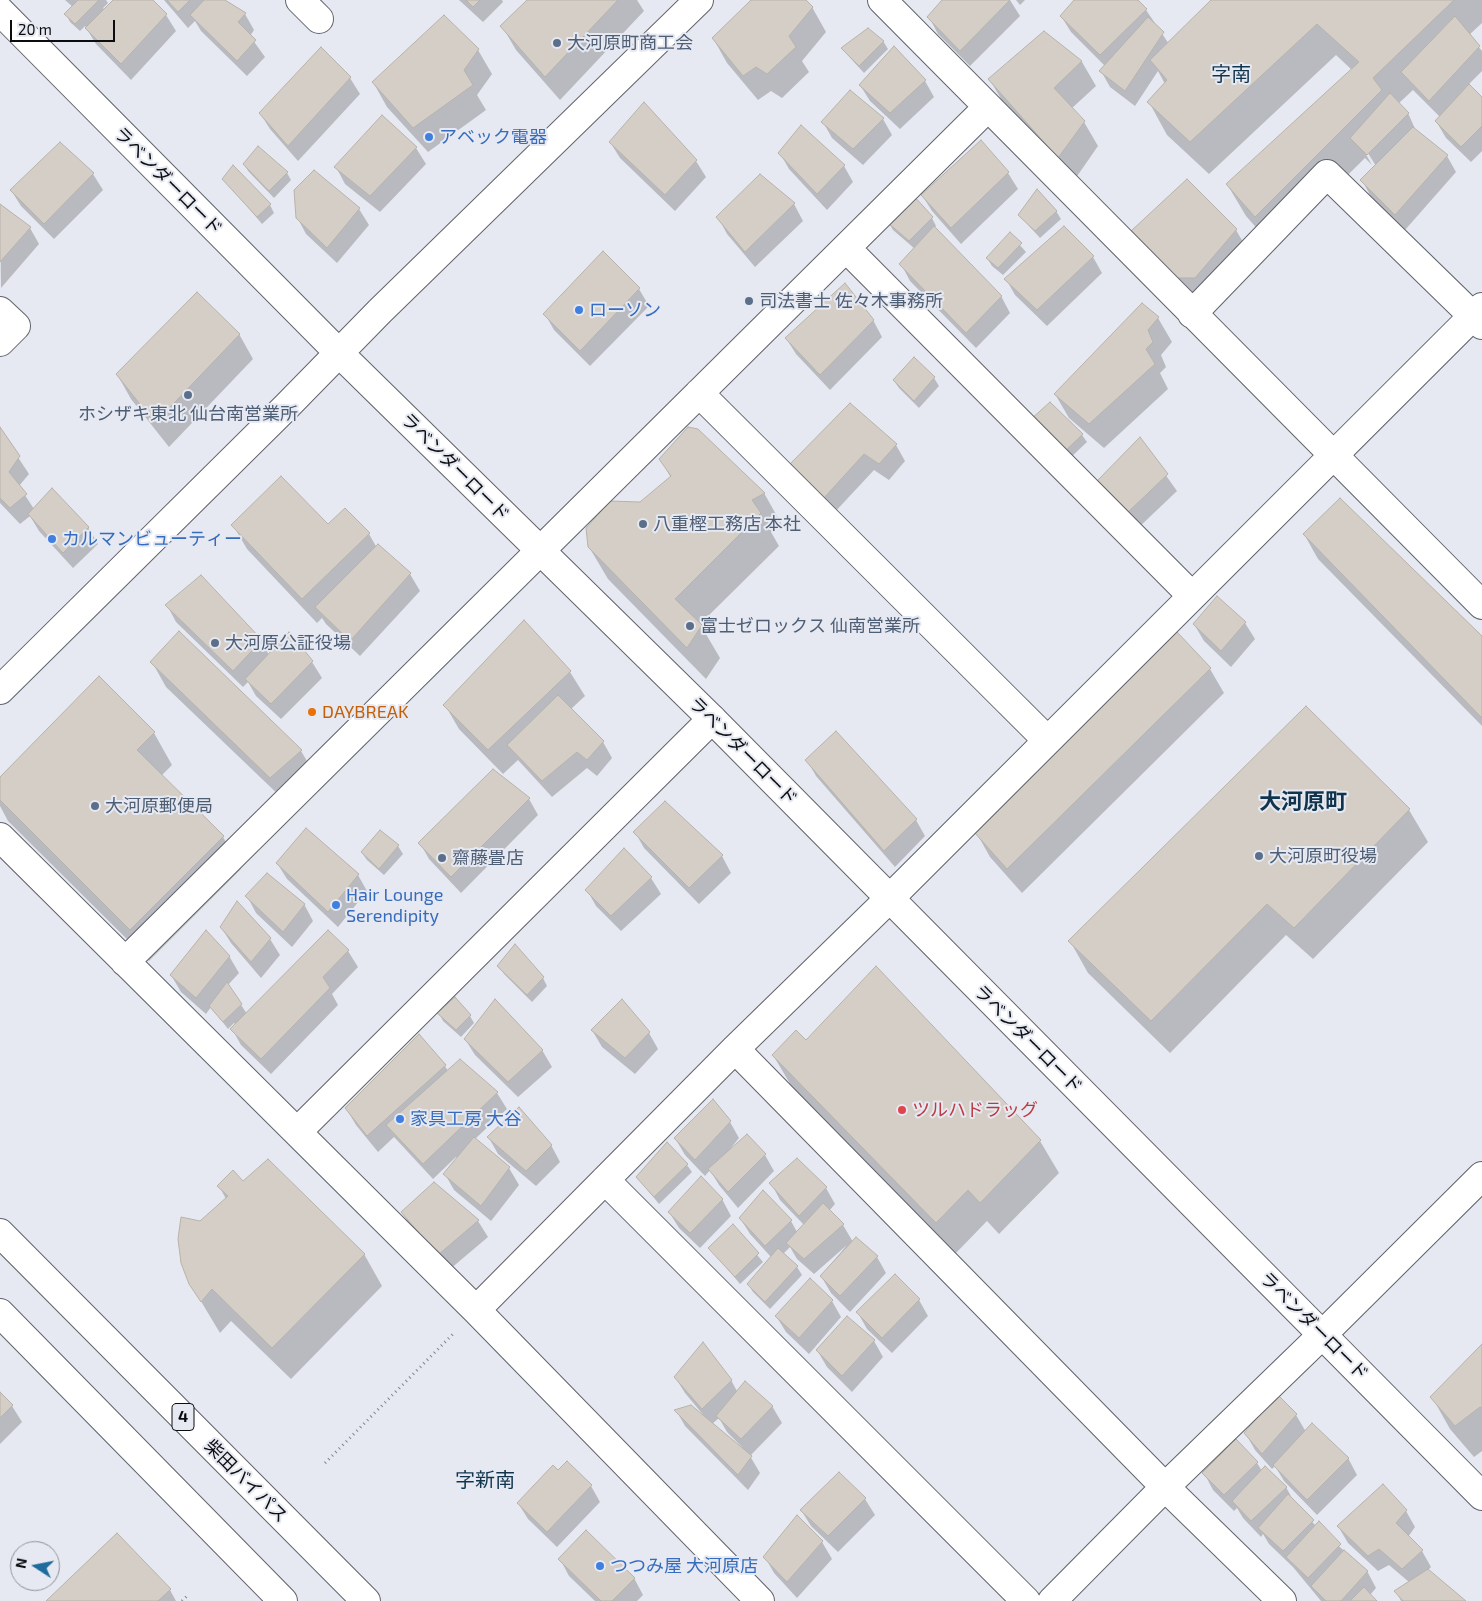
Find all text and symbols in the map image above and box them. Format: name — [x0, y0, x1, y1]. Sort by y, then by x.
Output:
scale bar — [12, 10, 118, 42]
text: 20 m — [18, 20, 52, 38]
place label: 大河原町商工会 — [567, 32, 693, 54]
marker: 大河原町商工会 — [551, 37, 563, 49]
district label: 字南 — [1211, 62, 1251, 86]
street label: ラベンダーロード — [109, 122, 227, 240]
place label: アベック電器 — [439, 126, 547, 148]
marker: アベック電器 — [423, 131, 435, 143]
place label: 司法書士 佐々木事務所 — [759, 290, 943, 312]
marker: 司法書士 佐々木事務所 — [743, 295, 755, 307]
place label: ローソン — [589, 299, 661, 321]
marker: ローソン — [573, 304, 585, 316]
marker: ホシザキ東北 仙台南営業所 — [182, 389, 194, 401]
place label: ホシザキ東北 仙台南営業所 — [78, 403, 298, 425]
street label: ラベンダーロード — [396, 408, 514, 526]
place label: 八重樫工務店 本社 — [653, 513, 801, 535]
marker: 八重樫工務店 本社 — [637, 518, 649, 530]
place label: カルマンビューティー — [62, 528, 242, 550]
marker: カルマンビューティー — [46, 533, 58, 545]
place label: 富士ゼロックス 仙南営業所 — [700, 615, 920, 637]
marker: 富士ゼロックス 仙南営業所 — [684, 620, 696, 632]
place label: 大河原公証役場 — [225, 632, 351, 654]
marker: 大河原公証役場 — [209, 637, 221, 649]
street label: ラベンダーロード — [684, 692, 802, 810]
place label: DAYBREAK — [322, 701, 409, 723]
marker: DAYBREAK — [306, 706, 318, 718]
district label: 大河原町 — [1259, 789, 1347, 815]
place label: 大河原郵便局 — [105, 795, 213, 817]
marker: 大河原郵便局 — [89, 800, 101, 812]
place label: 大河原町役場 — [1269, 845, 1377, 867]
place label: 齋藤畳店 — [452, 847, 524, 869]
marker: 大河原町役場 — [1253, 850, 1265, 862]
marker: 齋藤畳店 — [436, 852, 448, 864]
place label: Hair Lounge Serendipity — [346, 884, 443, 926]
marker: Hair Lounge Serendipity — [330, 899, 342, 911]
street label: ラベンダーロード — [969, 980, 1087, 1098]
place label: ツルハドラッグ — [912, 1099, 1038, 1121]
marker: ツルハドラッグ — [896, 1104, 908, 1116]
place label: 家具工房 大谷 — [410, 1108, 522, 1130]
marker: 家具工房 大谷 — [394, 1113, 406, 1125]
street label: ラベンダーロード — [1255, 1267, 1373, 1385]
road number: 4 — [172, 1404, 194, 1430]
street label: 柴田バイパス — [200, 1435, 292, 1527]
district label: 字新南 — [455, 1468, 515, 1492]
north arrow — [10, 1541, 60, 1591]
place label: つつみ屋 大河原店 — [610, 1555, 758, 1577]
text: N — [11, 1557, 30, 1570]
marker: つつみ屋 大河原店 — [594, 1560, 606, 1572]

